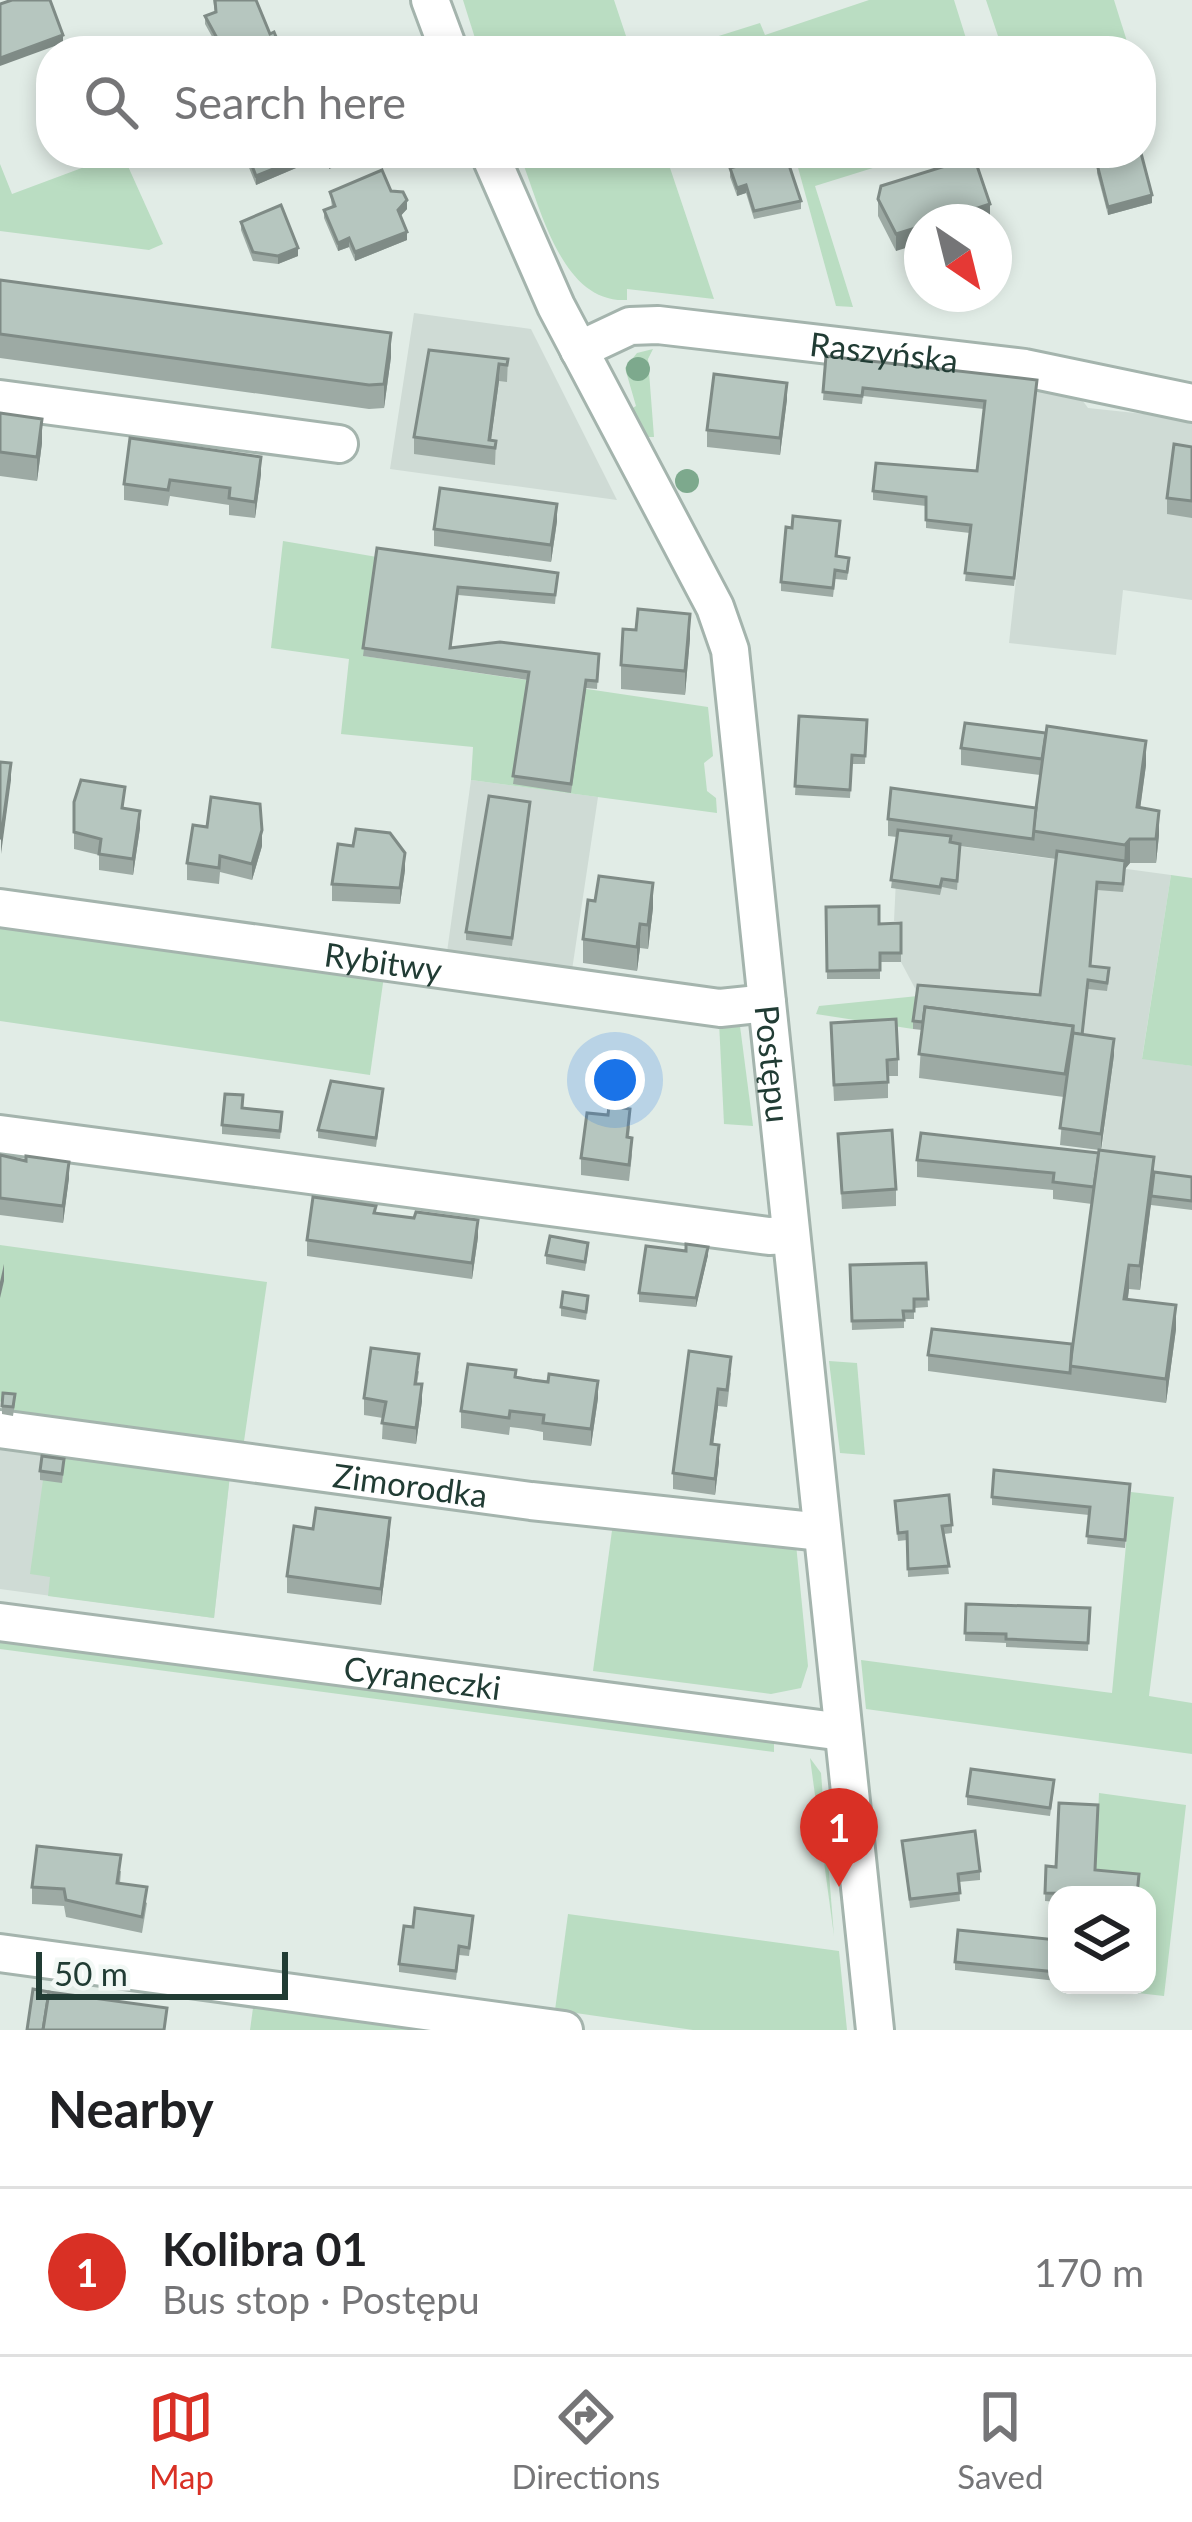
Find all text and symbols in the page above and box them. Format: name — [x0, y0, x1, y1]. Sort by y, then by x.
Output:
search box — [36, 36, 1156, 168]
icon: search — [78, 69, 144, 135]
text: Search here — [174, 75, 406, 129]
north arrow — [904, 204, 1012, 312]
street label: Raszyńska — [808, 323, 960, 380]
street label: Rybitwy — [322, 933, 445, 989]
street label: Postępu — [747, 1003, 800, 1125]
your location — [585, 1050, 645, 1110]
street label: Zimorodka — [331, 1454, 490, 1515]
street label: Cyraneczki — [342, 1647, 503, 1707]
pin: 1 — [800, 1788, 878, 1887]
map controls — [1048, 1886, 1156, 1994]
button: layers — [1048, 1886, 1156, 1994]
scale bar — [36, 1946, 288, 1999]
text: 50 m — [54, 1953, 128, 1993]
text: Nearby — [48, 2078, 214, 2139]
text: Kolibra 01 — [162, 2222, 368, 2276]
text: 1 — [76, 2249, 98, 2295]
text: 170 m — [1034, 2249, 1144, 2295]
text: Bus stop · Postępu — [162, 2276, 480, 2322]
tab: Map — [148, 2384, 214, 2496]
tab: Directions — [511, 2384, 660, 2496]
tab: Saved — [957, 2384, 1044, 2496]

